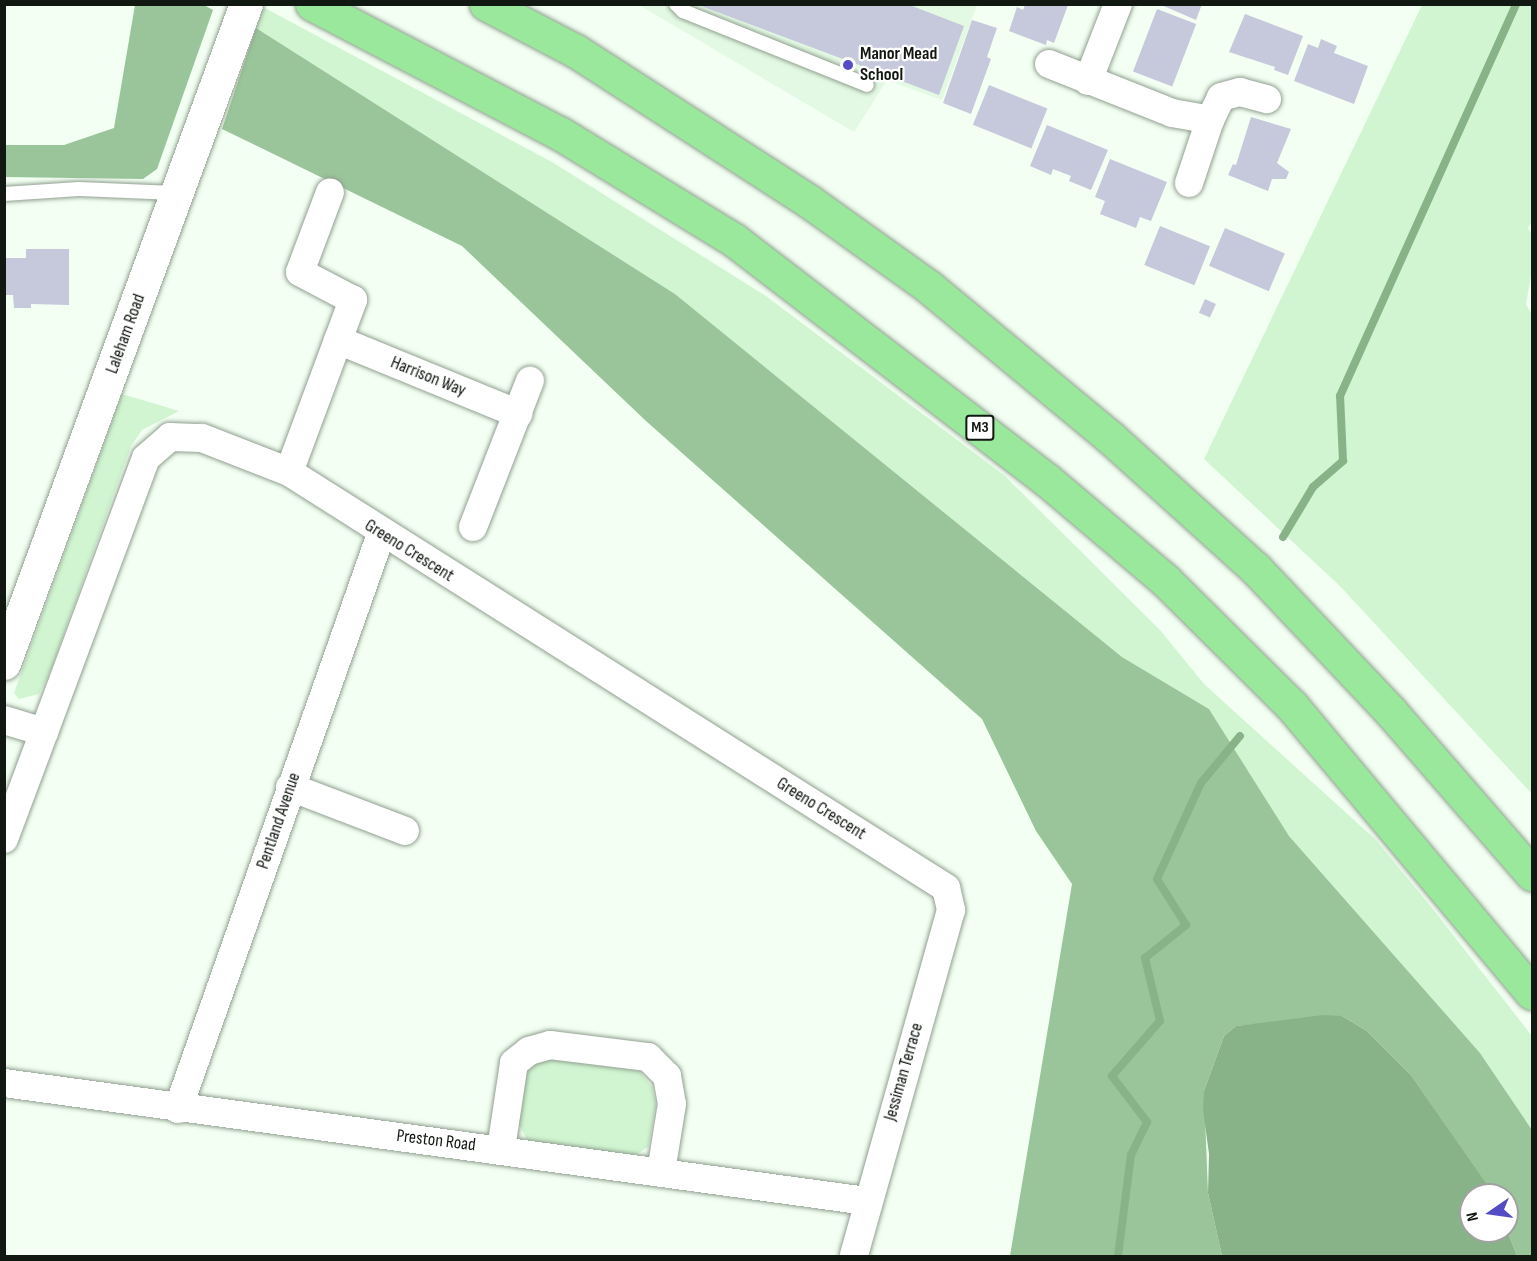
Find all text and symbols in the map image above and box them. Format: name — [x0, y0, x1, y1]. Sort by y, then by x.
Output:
place label: Manor Mead School — [860, 44, 937, 86]
marker: Manor Mead School — [841, 58, 855, 72]
street label: Laleham Road — [102, 291, 150, 377]
street label: Harrison Way — [387, 352, 469, 402]
road number: M3 — [965, 415, 995, 441]
street label: Greeno Crescent — [360, 515, 458, 587]
street label: Pentland Avenue — [252, 770, 306, 872]
street label: Greeno Crescent — [772, 773, 870, 845]
street label: Jessiman Terrace — [880, 1021, 928, 1123]
street label: Preston Road — [395, 1125, 477, 1157]
north arrow — [1459, 1183, 1519, 1243]
text: N — [1463, 1210, 1483, 1223]

